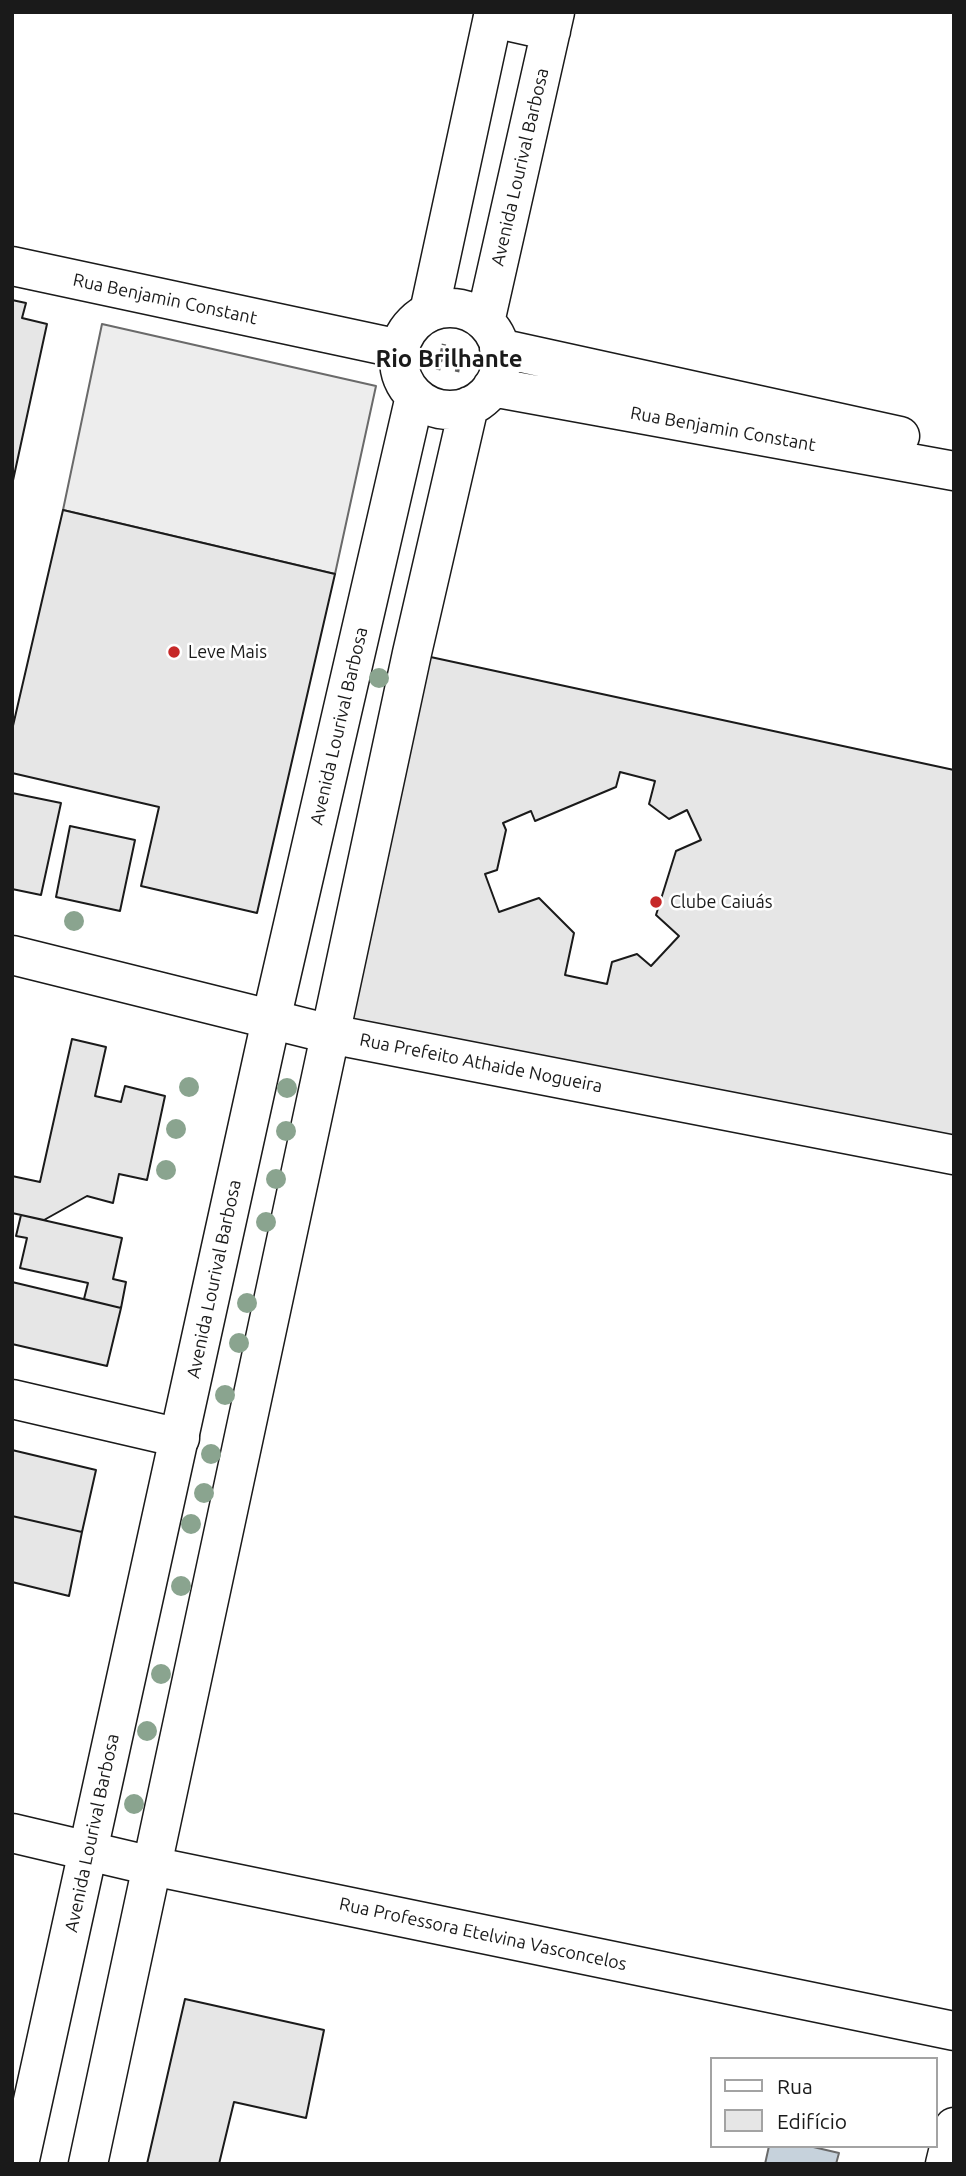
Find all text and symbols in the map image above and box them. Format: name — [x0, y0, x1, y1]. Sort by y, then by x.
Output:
street label: Avenida Lourival Barbosa — [487, 66, 553, 268]
street label: Rua Benjamin Constant — [71, 269, 259, 329]
district label: Rio Brilhante — [375, 345, 523, 373]
street label: Rua Benjamin Constant — [629, 402, 817, 456]
street label: Avenida Lourival Barbosa — [306, 625, 372, 827]
place label: Leve Mais — [188, 641, 267, 663]
marker: Leve Mais — [166, 644, 182, 660]
place label: Clube Caiuás — [670, 891, 773, 913]
marker: Clube Caiuás — [648, 894, 664, 910]
street label: Rua Prefeito Athaide Nogueira — [358, 1029, 604, 1097]
street label: Avenida Lourival Barbosa — [182, 1178, 246, 1380]
street label: Avenida Lourival Barbosa — [60, 1732, 124, 1934]
street label: Rua Professora Etelvina Vasconcelos — [337, 1893, 629, 1975]
legend — [710, 2057, 938, 2148]
text: Rua — [777, 2074, 813, 2098]
text: Edifício — [777, 2109, 847, 2133]

